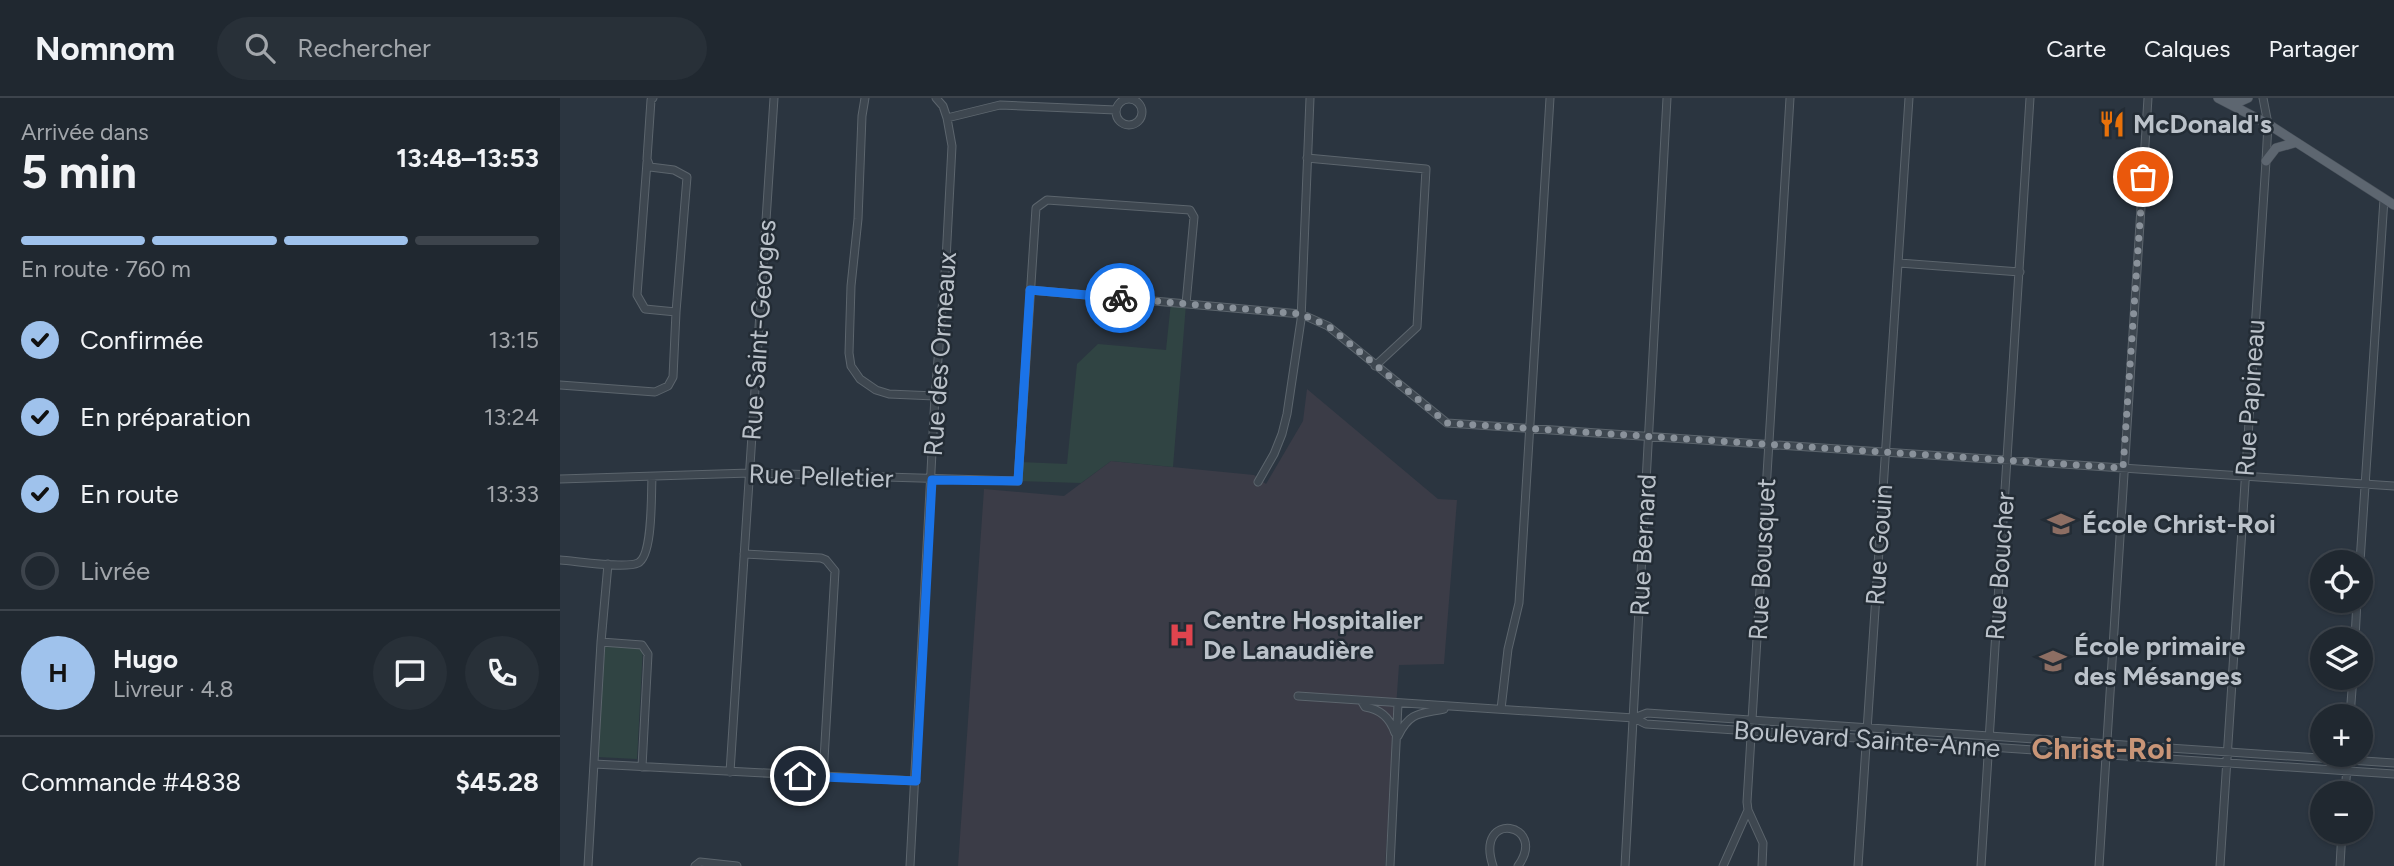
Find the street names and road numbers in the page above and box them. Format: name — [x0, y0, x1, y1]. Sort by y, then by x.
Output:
street label: Rue Saint-Georges — [735, 219, 783, 441]
street label: Rue des Ormeaux — [917, 250, 963, 457]
street label: Rue Papineau — [2229, 318, 2271, 478]
street label: Rue Pelletier — [748, 457, 894, 495]
street label: Rue Bernard — [1623, 473, 1663, 617]
street label: Rue Bousquet — [1742, 477, 1782, 641]
street label: Rue Gouin — [1859, 483, 1899, 607]
street label: Rue Boucher — [1979, 491, 2021, 641]
street label: Boulevard Sainte-Anne — [1733, 714, 2001, 764]

